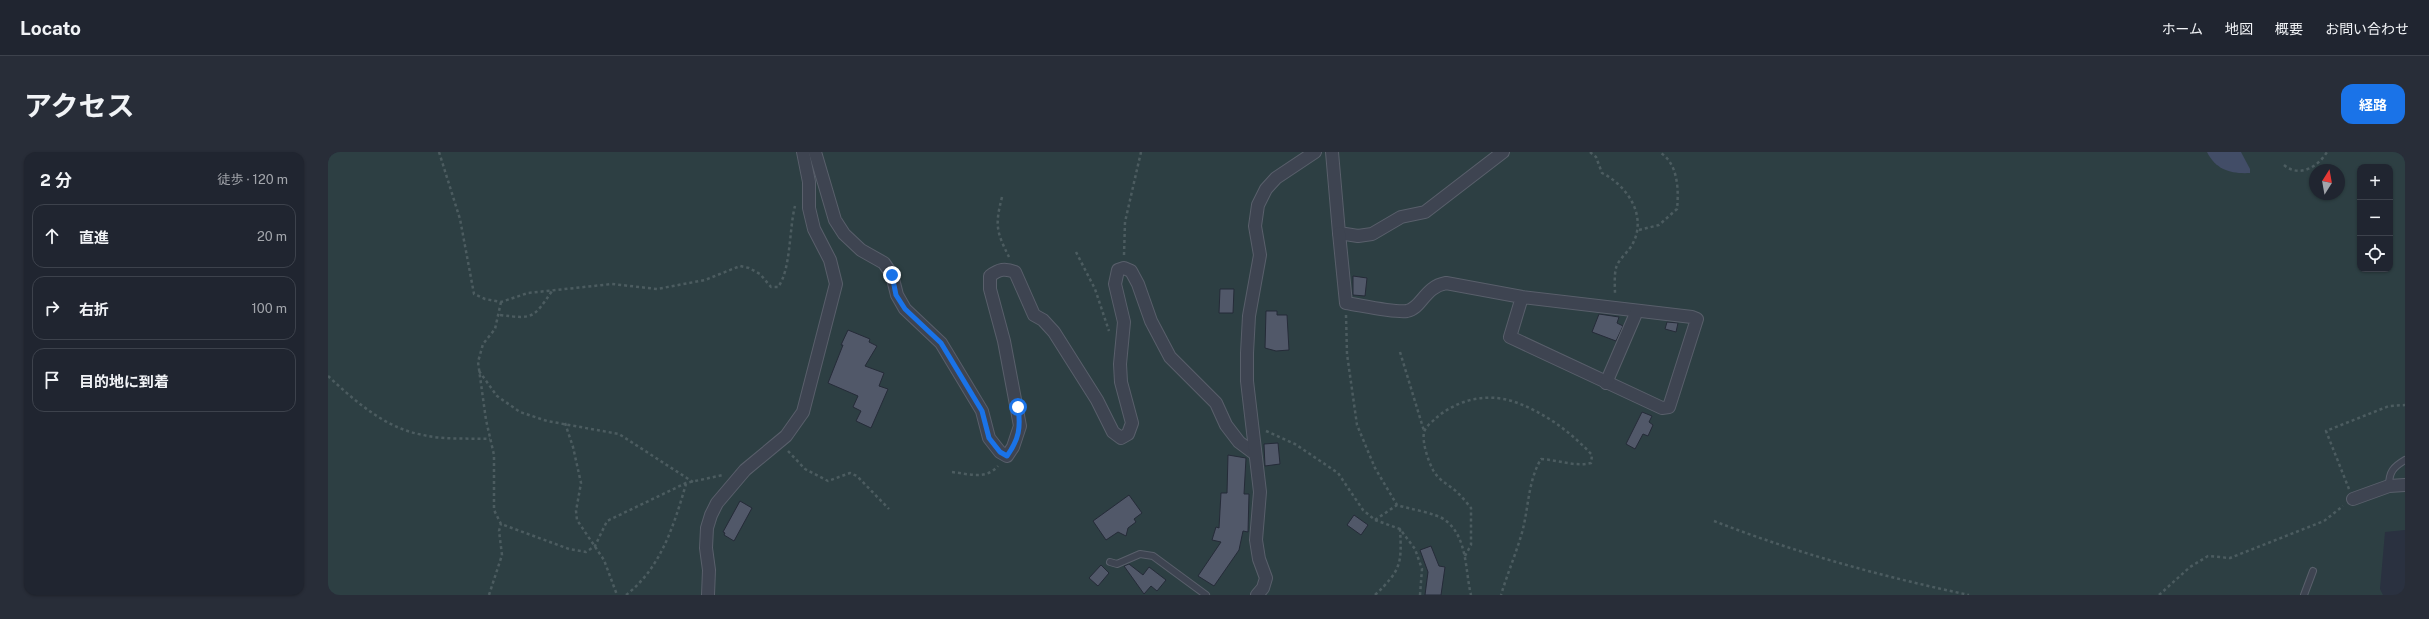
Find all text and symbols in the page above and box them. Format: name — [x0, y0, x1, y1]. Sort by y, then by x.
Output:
text: Locato — [20, 17, 81, 39]
text: ホーム — [2161, 21, 2203, 37]
text: 地図 — [2225, 21, 2253, 37]
text: 概要 — [2275, 21, 2303, 37]
text: お問い合わせ — [2325, 21, 2409, 37]
button: 経路 — [2341, 84, 2405, 124]
text: アクセス — [24, 89, 135, 122]
north arrow — [2309, 164, 2345, 200]
map controls — [2357, 164, 2393, 272]
button: + — [2357, 164, 2393, 200]
text: 2 分 — [40, 170, 72, 190]
text: 徒歩 · 120 m — [217, 172, 288, 187]
button: − — [2357, 200, 2393, 236]
icon: ahead — [41, 225, 63, 247]
text: 直進 — [79, 229, 109, 246]
text: 20 m — [257, 229, 287, 244]
button: locate — [2357, 236, 2393, 272]
route end — [883, 266, 901, 284]
icon: right — [41, 297, 63, 319]
text: 右折 — [79, 301, 109, 318]
text: 100 m — [251, 301, 287, 316]
icon: arrive — [41, 369, 63, 391]
text: 目的地に到着 — [79, 373, 169, 390]
route start — [1009, 398, 1027, 416]

